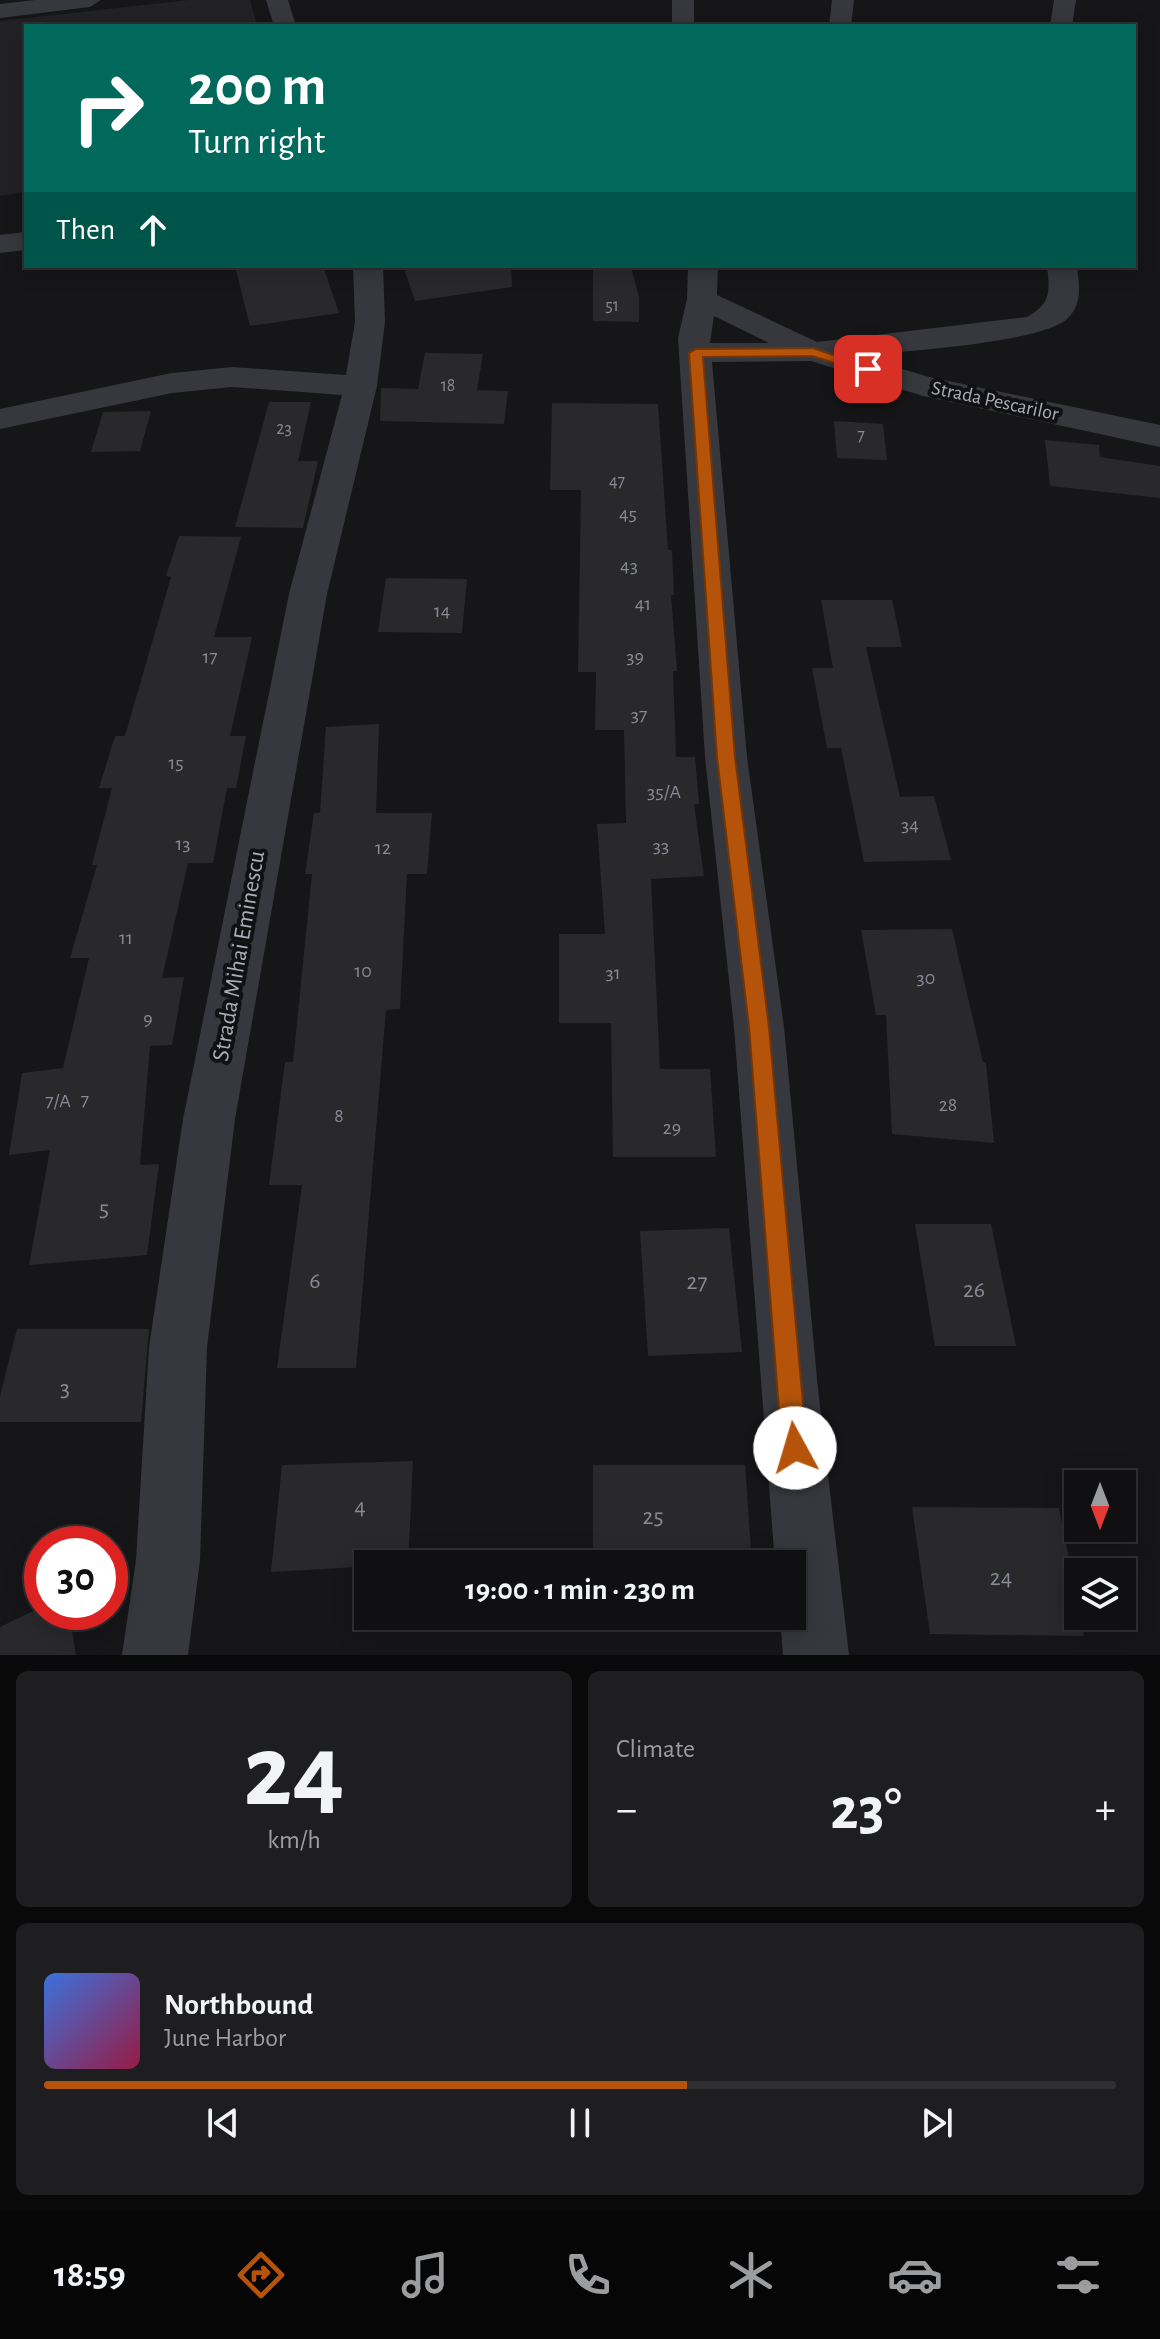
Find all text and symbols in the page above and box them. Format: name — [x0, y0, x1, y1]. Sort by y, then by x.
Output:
icon: right — [56, 56, 160, 160]
text: 200 m — [188, 59, 326, 115]
text: Turn right — [188, 124, 325, 160]
icon: ahead — [131, 208, 175, 252]
text: Then — [56, 215, 115, 245]
house number: 51 — [605, 297, 619, 315]
pin — [834, 335, 902, 403]
icon: arrive — [846, 347, 890, 391]
house number: 18 — [441, 377, 455, 395]
street label: Strada Pescarilor — [930, 378, 1061, 424]
house number: 23 — [276, 420, 292, 438]
house number: 7 — [857, 427, 865, 445]
house number: 47 — [609, 473, 625, 491]
house number: 45 — [619, 504, 637, 524]
house number: 43 — [620, 556, 638, 576]
house number: 41 — [635, 594, 651, 614]
house number: 14 — [434, 601, 450, 621]
house number: 17 — [202, 647, 218, 667]
house number: 39 — [626, 647, 644, 667]
house number: 37 — [631, 705, 647, 725]
house number: 15 — [168, 753, 184, 773]
house number: 35/A — [647, 782, 681, 802]
house number: 34 — [901, 815, 919, 835]
house number: 13 — [175, 834, 191, 854]
house number: 33 — [653, 836, 669, 856]
house number: 12 — [375, 838, 391, 858]
street label: Strada Mihai Eminescu — [209, 849, 269, 1063]
house number: 11 — [119, 928, 133, 948]
house number: 10 — [354, 961, 372, 981]
house number: 31 — [605, 963, 621, 983]
house number: 30 — [917, 968, 935, 988]
house number: 9 — [143, 1009, 153, 1029]
house number: 7 — [81, 1090, 89, 1110]
house number: 7/A — [45, 1091, 71, 1111]
house number: 28 — [939, 1095, 957, 1115]
house number: 8 — [334, 1106, 344, 1126]
house number: 29 — [663, 1118, 681, 1138]
house number: 5 — [99, 1197, 109, 1221]
house number: 6 — [309, 1269, 321, 1293]
house number: 27 — [687, 1270, 707, 1294]
house number: 26 — [963, 1278, 985, 1302]
house number: 3 — [60, 1377, 70, 1401]
position arrow — [753, 1406, 837, 1490]
north arrow — [1064, 1470, 1136, 1542]
map controls — [1064, 1470, 1136, 1630]
house number: 4 — [354, 1495, 366, 1519]
house number: 25 — [643, 1505, 663, 1529]
speed limit sign: 30 — [24, 1526, 128, 1630]
button: layers — [1064, 1558, 1136, 1630]
house number: 24 — [990, 1566, 1012, 1590]
text: 19:00 · 1 min · 230 m — [465, 1575, 695, 1605]
text: 24 — [243, 1721, 345, 1825]
text: Climate — [616, 1736, 695, 1762]
text: 23° — [830, 1780, 902, 1840]
text: − — [616, 1788, 637, 1832]
text: + — [1095, 1788, 1116, 1832]
text: km/h — [267, 1827, 321, 1853]
text: Northbound — [164, 1990, 313, 2020]
text: June Harbor — [164, 2025, 286, 2051]
icon: previous — [201, 2101, 245, 2145]
icon: pause — [558, 2101, 602, 2145]
icon: next — [915, 2101, 959, 2145]
icon: directions — [233, 2247, 289, 2303]
icon: music — [397, 2247, 453, 2303]
icon: phone — [560, 2247, 616, 2303]
icon: climate — [723, 2247, 779, 2303]
icon: car — [887, 2247, 943, 2303]
icon: filters — [1050, 2247, 1106, 2303]
text: 18:59 — [54, 2257, 126, 2293]

